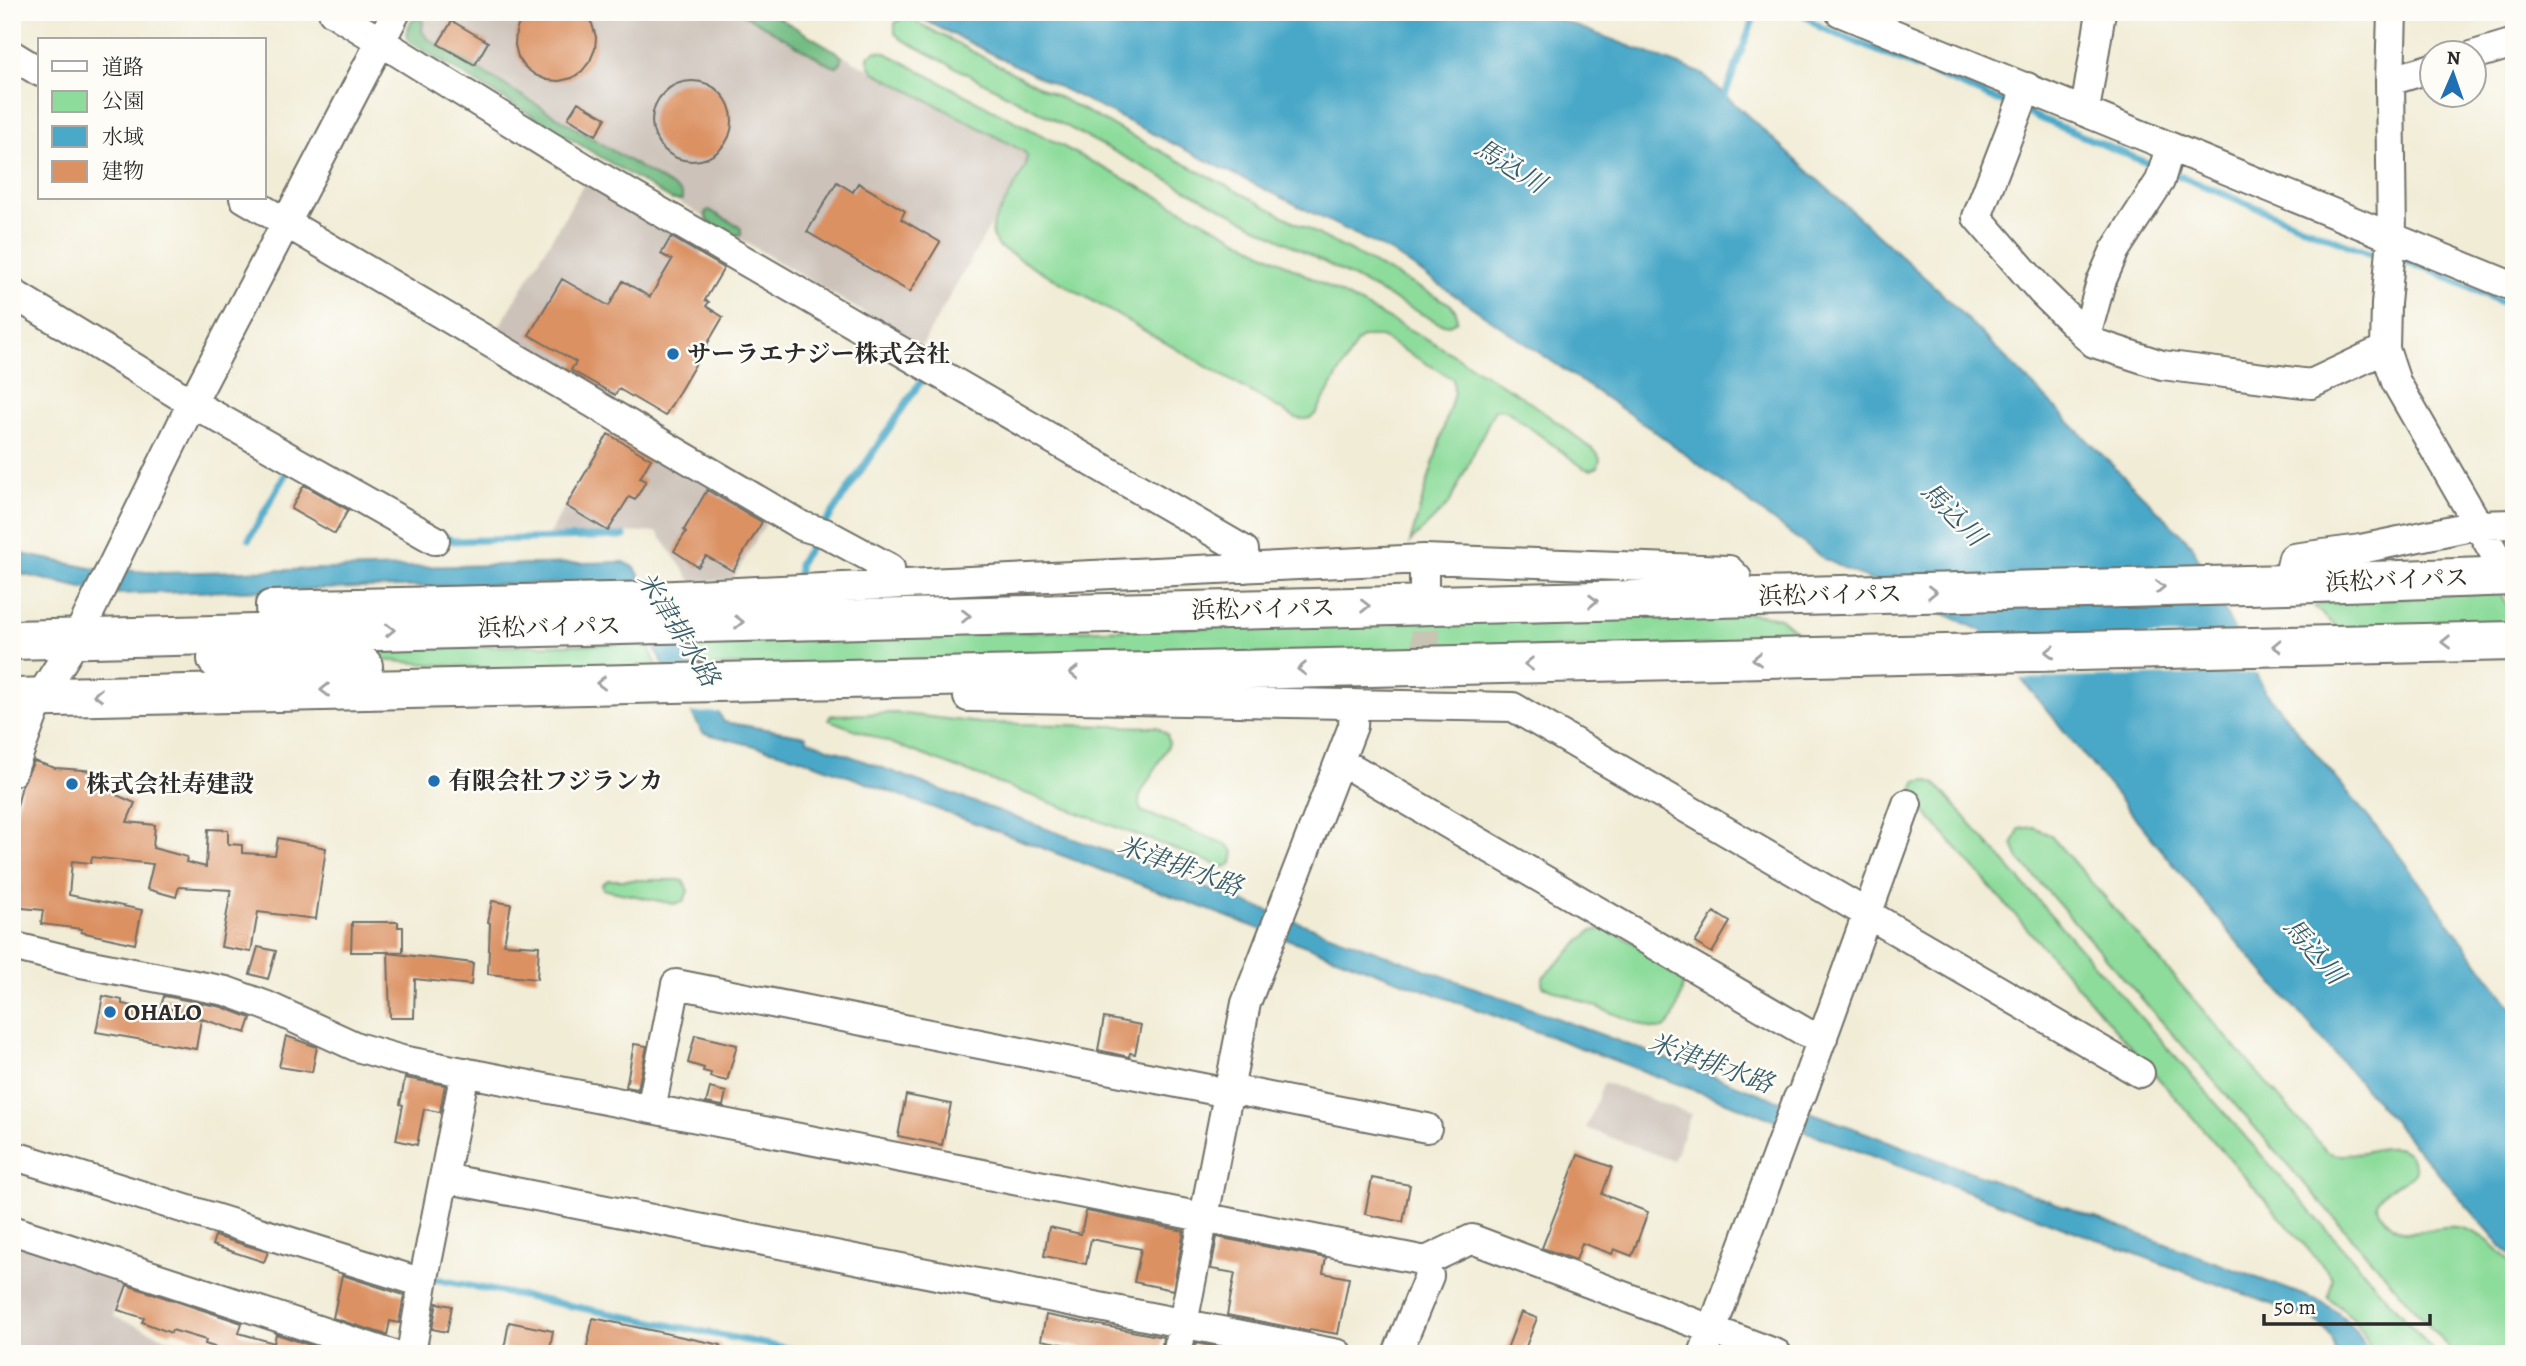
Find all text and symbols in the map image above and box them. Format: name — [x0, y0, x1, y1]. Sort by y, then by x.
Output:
legend — [38, 38, 266, 200]
north arrow — [2418, 38, 2488, 108]
text: N — [2446, 45, 2461, 71]
text: 道路 — [102, 53, 144, 81]
text: 公園 — [102, 87, 144, 115]
text: 水域 — [102, 123, 144, 151]
water label: 馬込川 — [1468, 130, 1555, 203]
text: 建物 — [102, 157, 144, 185]
place label: サーラエナジー株式会社 — [687, 338, 951, 370]
marker: サーラエナジー株式会社 — [665, 346, 681, 362]
water label: 馬込川 — [1913, 474, 1995, 556]
street label: 浜松バイパス — [2325, 562, 2469, 598]
water label: 米津排水路 — [629, 565, 728, 695]
street label: 浜松バイパス — [1758, 578, 1902, 612]
one-way arrow — [2155, 579, 2166, 595]
one-way arrow — [1927, 585, 1938, 600]
street label: 浜松バイパス — [1191, 592, 1335, 626]
one-way arrow — [1588, 593, 1599, 608]
one-way arrow — [1360, 599, 1371, 614]
one-way arrow — [961, 609, 972, 624]
street label: 浜松バイパス — [477, 610, 621, 644]
one-way arrow — [734, 614, 745, 630]
one-way arrow — [385, 623, 396, 638]
one-way arrow — [2440, 635, 2451, 650]
one-way arrow — [2271, 638, 2282, 654]
one-way arrow — [2044, 644, 2055, 660]
one-way arrow — [1751, 652, 1762, 667]
one-way arrow — [1524, 656, 1534, 672]
one-way arrow — [1296, 661, 1307, 677]
one-way arrow — [1069, 666, 1080, 681]
one-way arrow — [596, 675, 606, 691]
one-way arrow — [319, 682, 330, 697]
one-way arrow — [92, 688, 103, 703]
place label: 有限会社フジランカ — [448, 765, 663, 797]
place label: 株式会社寿建設 — [86, 768, 254, 800]
marker: 有限会社フジランカ — [426, 773, 442, 789]
marker: 株式会社寿建設 — [64, 776, 80, 792]
water label: 米津排水路 — [1113, 827, 1249, 905]
water label: 馬込川 — [2275, 910, 2355, 994]
place label: OHALO — [124, 996, 202, 1028]
marker: OHALO — [102, 1004, 118, 1020]
water label: 米津排水路 — [1644, 1024, 1780, 1102]
scale bar — [2264, 1282, 2430, 1326]
text: 50 m — [2274, 1293, 2316, 1321]

